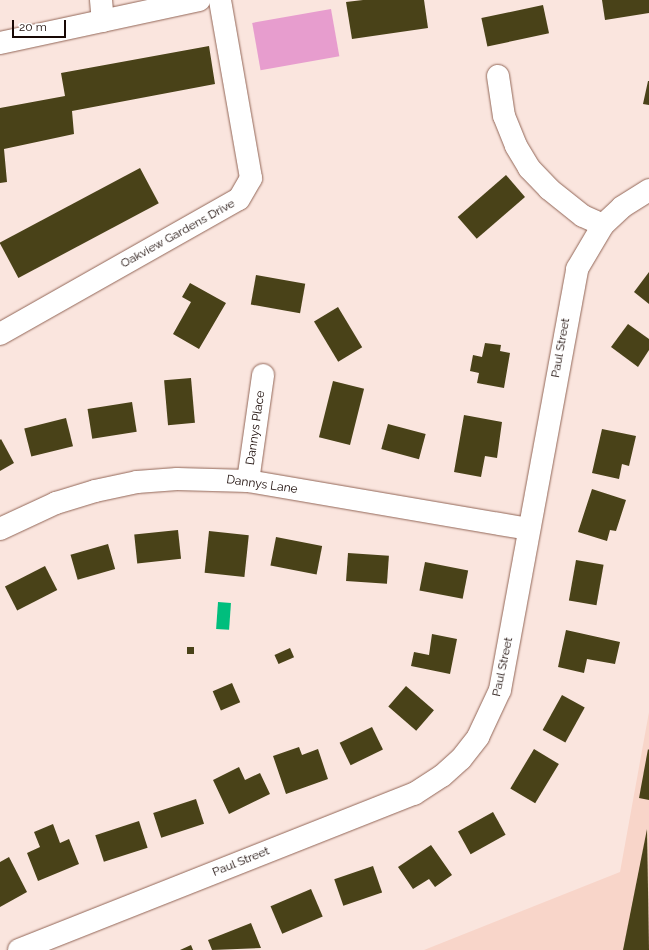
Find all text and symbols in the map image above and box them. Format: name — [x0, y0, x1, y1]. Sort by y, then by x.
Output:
scale bar — [14, 12, 68, 38]
text: 20 m — [19, 20, 47, 34]
street label: Oakview Gardens Drive — [118, 196, 238, 272]
street label: Paul Street — [549, 317, 573, 379]
street label: Dannys Place — [244, 390, 268, 466]
street label: Dannys Lane — [225, 473, 299, 497]
street label: Paul Street — [490, 636, 516, 698]
street label: Paul Street — [210, 844, 272, 880]

